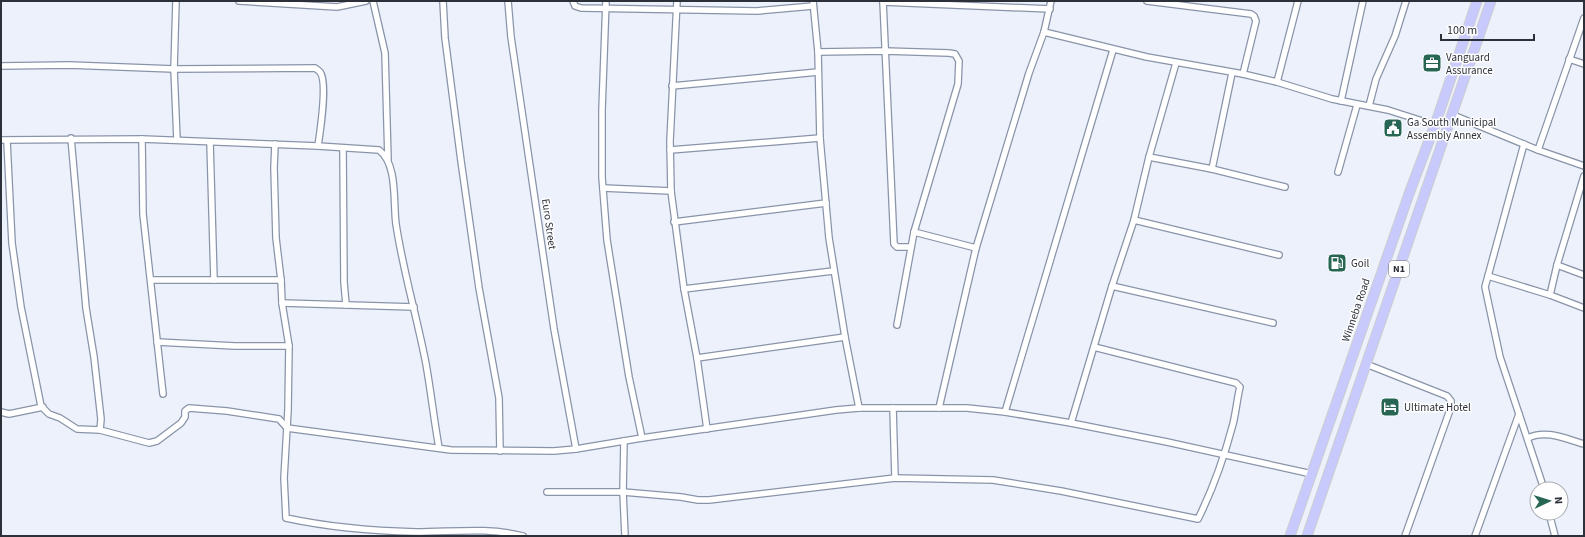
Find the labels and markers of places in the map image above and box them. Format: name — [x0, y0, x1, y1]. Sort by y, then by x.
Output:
place label: Vanguard Assurance — [1446, 50, 1493, 78]
office icon: Vanguard Assurance — [1421, 52, 1443, 74]
place label: Ga South Municipal Assembly Annex — [1407, 115, 1496, 143]
public building icon: Ga South Municipal Assembly Annex — [1382, 117, 1404, 139]
fuel station icon: Goil — [1326, 252, 1348, 274]
place label: Goil — [1351, 256, 1369, 271]
hotel icon: Ultimate Hotel — [1379, 396, 1401, 418]
place label: Ultimate Hotel — [1404, 400, 1471, 415]

